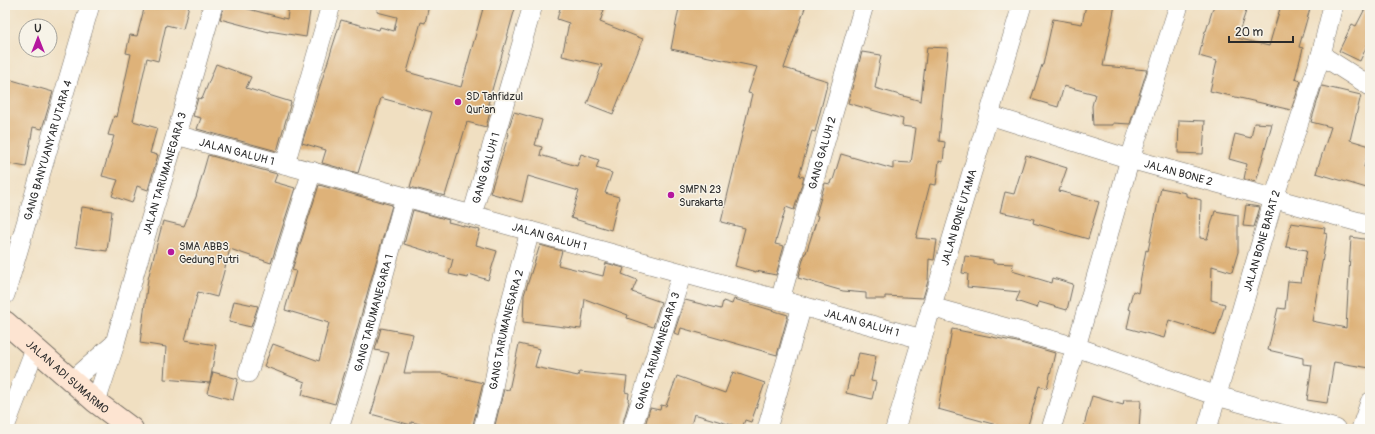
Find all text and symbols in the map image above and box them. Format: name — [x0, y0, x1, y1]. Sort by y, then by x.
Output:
north arrow — [18, 18, 58, 58]
scale bar — [1229, 18, 1293, 44]
text: U — [34, 22, 42, 35]
text: 20 m — [1235, 25, 1264, 40]
street label: GANG BANYUANYAR UTARA 4 — [21, 78, 74, 222]
place label: SD Tahfidzul Qur'an — [466, 90, 523, 116]
marker: SD Tahfidzul Qur'an — [453, 97, 463, 107]
street label: JALAN TARUMANEGARA 3 — [140, 111, 189, 236]
street label: GANG GALUH 2 — [805, 115, 838, 191]
street label: GANG GALUH 1 — [469, 131, 502, 205]
street label: JALAN GALUH 1 — [198, 135, 276, 168]
street label: JALAN BONE 2 — [1143, 157, 1214, 188]
street label: JALAN BONE UTAMA — [938, 168, 979, 267]
place label: SMPN 23 Surakarta — [679, 183, 723, 209]
street label: JALAN BONE BARAT 2 — [1241, 188, 1283, 293]
marker: SMPN 23 Surakarta — [666, 190, 676, 200]
street label: JALAN GALUH 1 — [511, 220, 588, 253]
place label: SMA ABBS Gedung Putri — [179, 240, 239, 266]
marker: SMA ABBS Gedung Putri — [166, 247, 176, 257]
street label: GANG TARUMANEGARA 1 — [351, 253, 396, 373]
street label: GANG TARUMANEGARA 2 — [486, 268, 526, 391]
street label: GANG TARUMANEGARA 3 — [632, 290, 682, 411]
street label: JALAN GALUH 1 — [823, 306, 901, 339]
street label: JALAN ADI SUMARMO — [24, 337, 111, 416]

